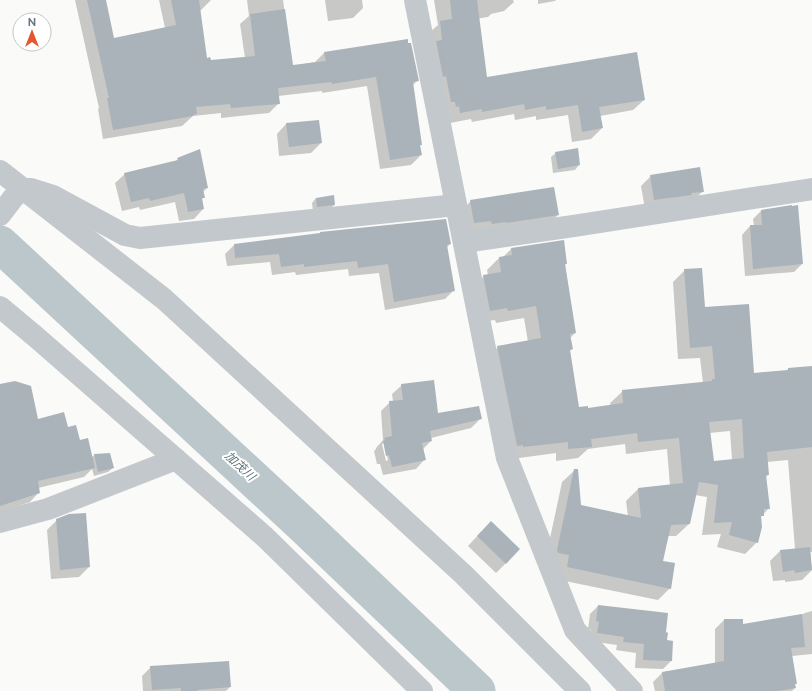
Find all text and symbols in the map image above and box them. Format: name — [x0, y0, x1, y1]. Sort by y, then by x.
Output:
north arrow — [12, 12, 52, 52]
text: N — [28, 16, 36, 29]
water label: 加茂川 — [222, 449, 259, 485]

